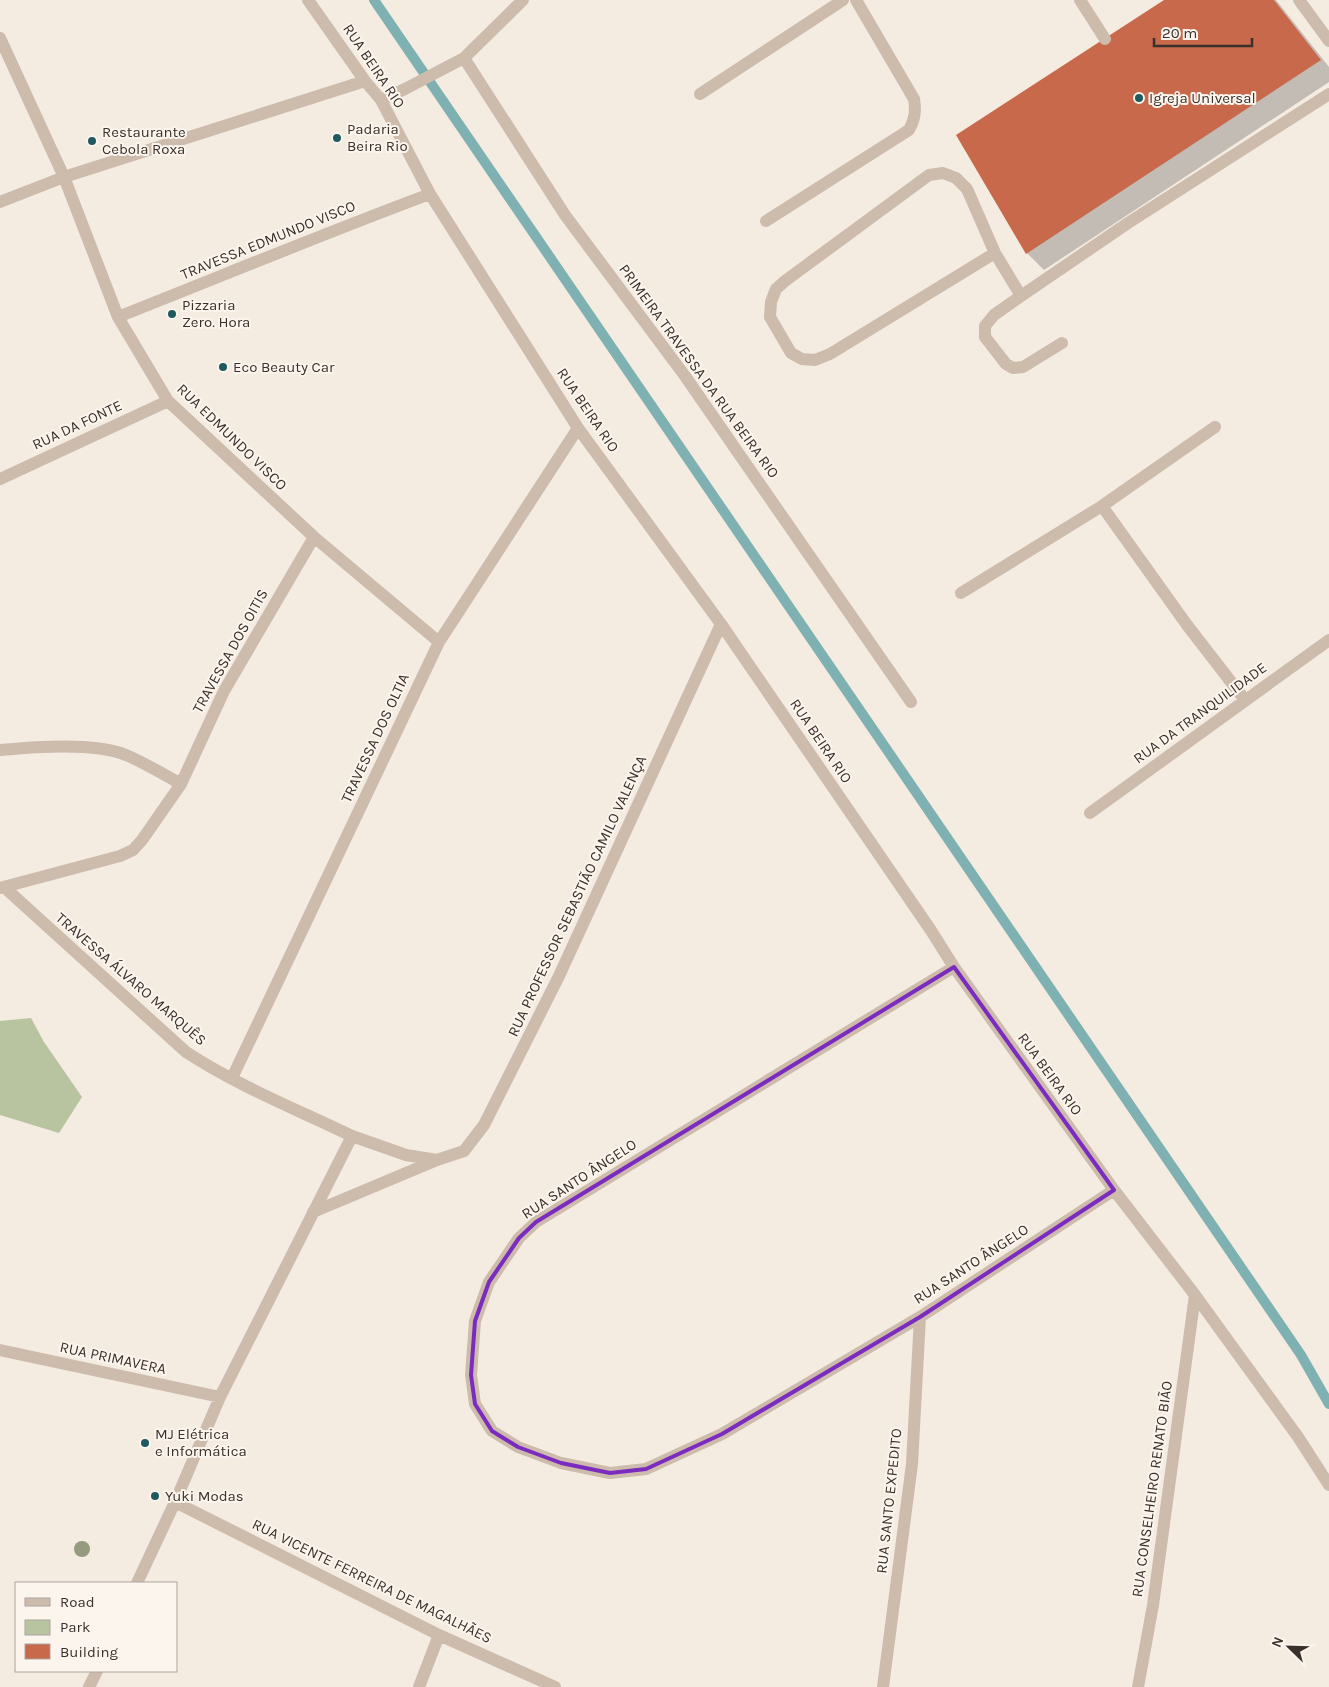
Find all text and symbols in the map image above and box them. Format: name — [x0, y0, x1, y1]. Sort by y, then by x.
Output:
scale bar — [1154, 15, 1252, 47]
street label: RUA BEIRA RIO — [339, 21, 409, 111]
text: 20 m — [1162, 24, 1197, 42]
place label: Igreja Universal — [1149, 89, 1256, 107]
marker: Igreja Universal — [1133, 92, 1145, 104]
place label: Padaria Beira Rio — [347, 120, 408, 155]
place label: Restaurante Cebola Roxa — [102, 123, 186, 158]
marker: Padaria Beira Rio — [331, 132, 343, 144]
marker: Restaurante Cebola Roxa — [86, 135, 98, 147]
street label: TRAVESSA EDMUNDO VISCO — [178, 197, 358, 283]
street label: PRIMEIRA TRAVESSA DA RUA BEIRA RIO — [615, 260, 783, 482]
place label: Pizzaria Zero. Hora — [182, 296, 250, 331]
marker: Pizzaria Zero. Hora — [166, 308, 178, 320]
place label: Eco Beauty Car — [233, 358, 335, 376]
marker: Eco Beauty Car — [217, 361, 229, 373]
street label: RUA BEIRA RIO — [553, 365, 623, 455]
street label: RUA EDMUNDO VISCO — [173, 380, 291, 494]
street label: RUA DA FONTE — [29, 396, 125, 454]
street label: TRAVESSA DOS OITIS — [188, 586, 272, 716]
street label: RUA DA TRANQUILIDADE — [1130, 659, 1270, 767]
street label: TRAVESSA DOS OLTIA — [337, 670, 413, 806]
street label: RUA BEIRA RIO — [786, 696, 856, 786]
street label: RUA PROFESSOR SEBASTIÃO CAMILO VALENÇA — [504, 752, 650, 1040]
street label: TRAVESSA ÁLVARO MARQUÊS — [52, 909, 210, 1049]
street label: RUA BEIRA RIO — [1014, 1029, 1086, 1119]
street label: RUA SANTO ÂNGELO — [518, 1135, 640, 1223]
street label: RUA SANTO ÂNGELO — [910, 1220, 1032, 1308]
street label: RUA PRIMAVERA — [58, 1338, 168, 1378]
street label: RUA CONSELHEIRO RENATO BIÃO — [1128, 1380, 1176, 1598]
place label: MJ Elétrica e Informática — [155, 1425, 247, 1460]
street label: RUA SANTO EXPEDITO — [872, 1427, 906, 1575]
marker: MJ Elétrica e Informática — [139, 1437, 151, 1449]
place label: Yuki Modas — [165, 1487, 244, 1505]
marker: Yuki Modas — [149, 1490, 161, 1502]
street label: RUA VICENTE FERREIRA DE MAGALHÃES — [249, 1515, 495, 1647]
legend — [15, 1582, 178, 1672]
text: Road — [60, 1593, 95, 1611]
text: Park — [60, 1618, 90, 1636]
north arrow — [1264, 1622, 1314, 1672]
text: N — [1268, 1634, 1287, 1650]
text: Building — [60, 1643, 118, 1661]

